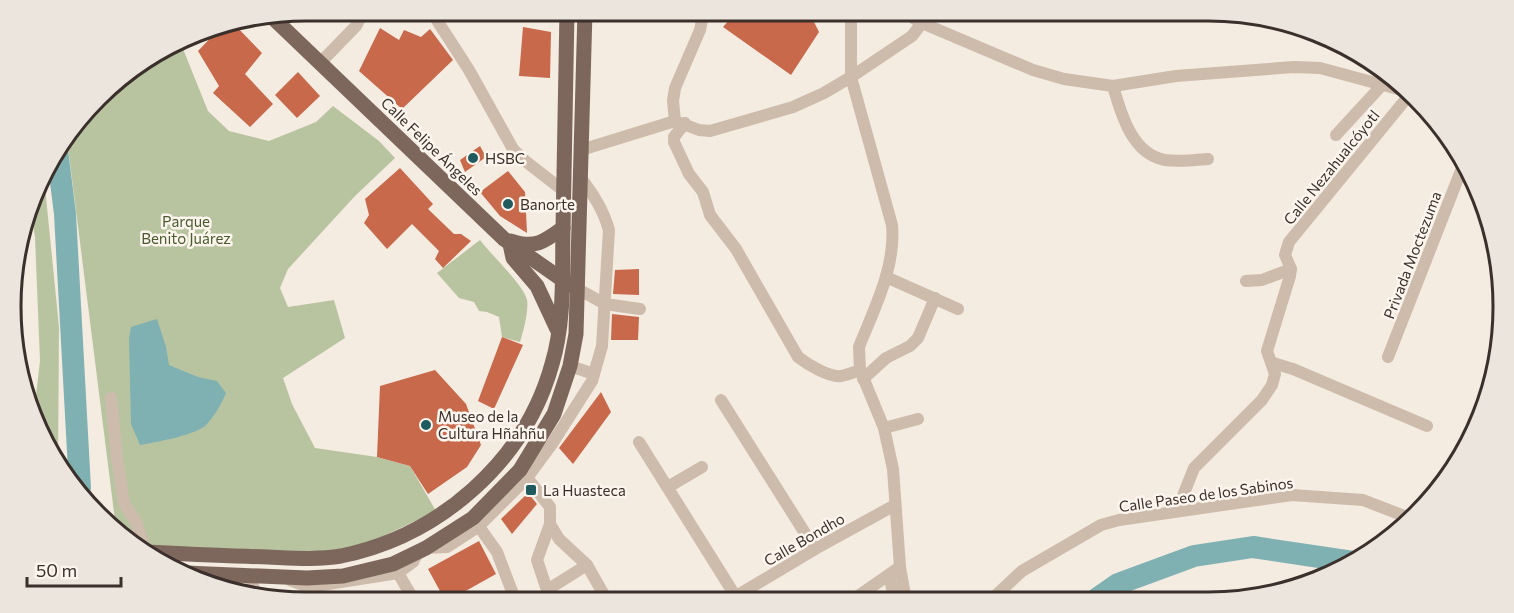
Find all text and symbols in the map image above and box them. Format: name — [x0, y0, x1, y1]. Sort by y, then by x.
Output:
street label: Calle Felipe Ángeles — [378, 92, 487, 199]
street label: Calle Nezahualcóyotl — [1279, 106, 1383, 228]
place label: HSBC — [485, 149, 525, 167]
marker: HSBC — [466, 151, 480, 165]
street label: Privada Moctezuma — [1379, 189, 1445, 321]
place label: Banorte — [520, 195, 575, 213]
marker: Banorte — [501, 197, 515, 211]
park label: Parque Benito Juárez — [141, 212, 231, 247]
place label: Museo de la Cultura Hñahñu — [438, 407, 545, 442]
marker: Museo de la Cultura Hñahñu — [419, 418, 433, 432]
street label: Calle Paseo de los Sabinos — [1118, 473, 1294, 515]
place label: La Huasteca — [543, 481, 626, 499]
marker: La Huasteca — [524, 483, 538, 497]
street label: Calle Bondho — [761, 509, 847, 569]
scale bar — [27, 550, 122, 588]
text: 50 m — [36, 559, 77, 581]

